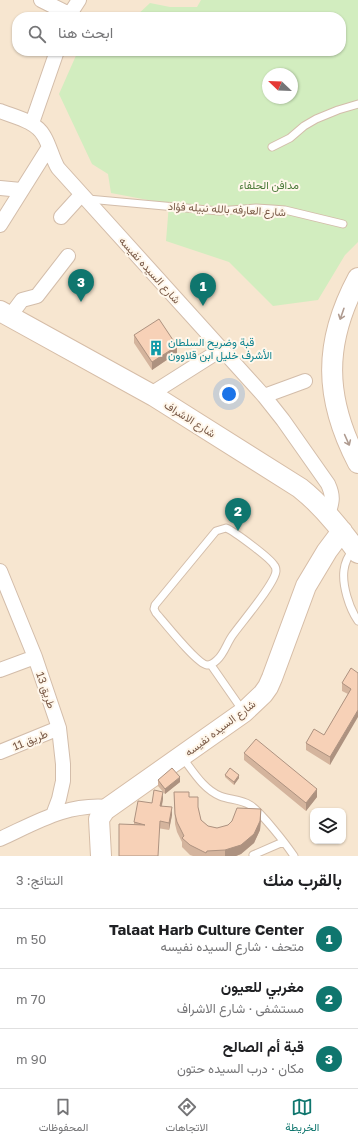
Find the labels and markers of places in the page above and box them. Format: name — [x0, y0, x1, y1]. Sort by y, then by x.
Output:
pin: 3 — [68, 269, 94, 302]
pin: 1 — [190, 273, 216, 306]
place label: قبة وضريح السلطان الأشرف خليل ابن قلاوون — [168, 335, 272, 362]
building icon: قبة وضريح السلطان الأشرف خليل ابن قلاوون — [147, 339, 165, 357]
pin: 2 — [225, 498, 251, 531]

